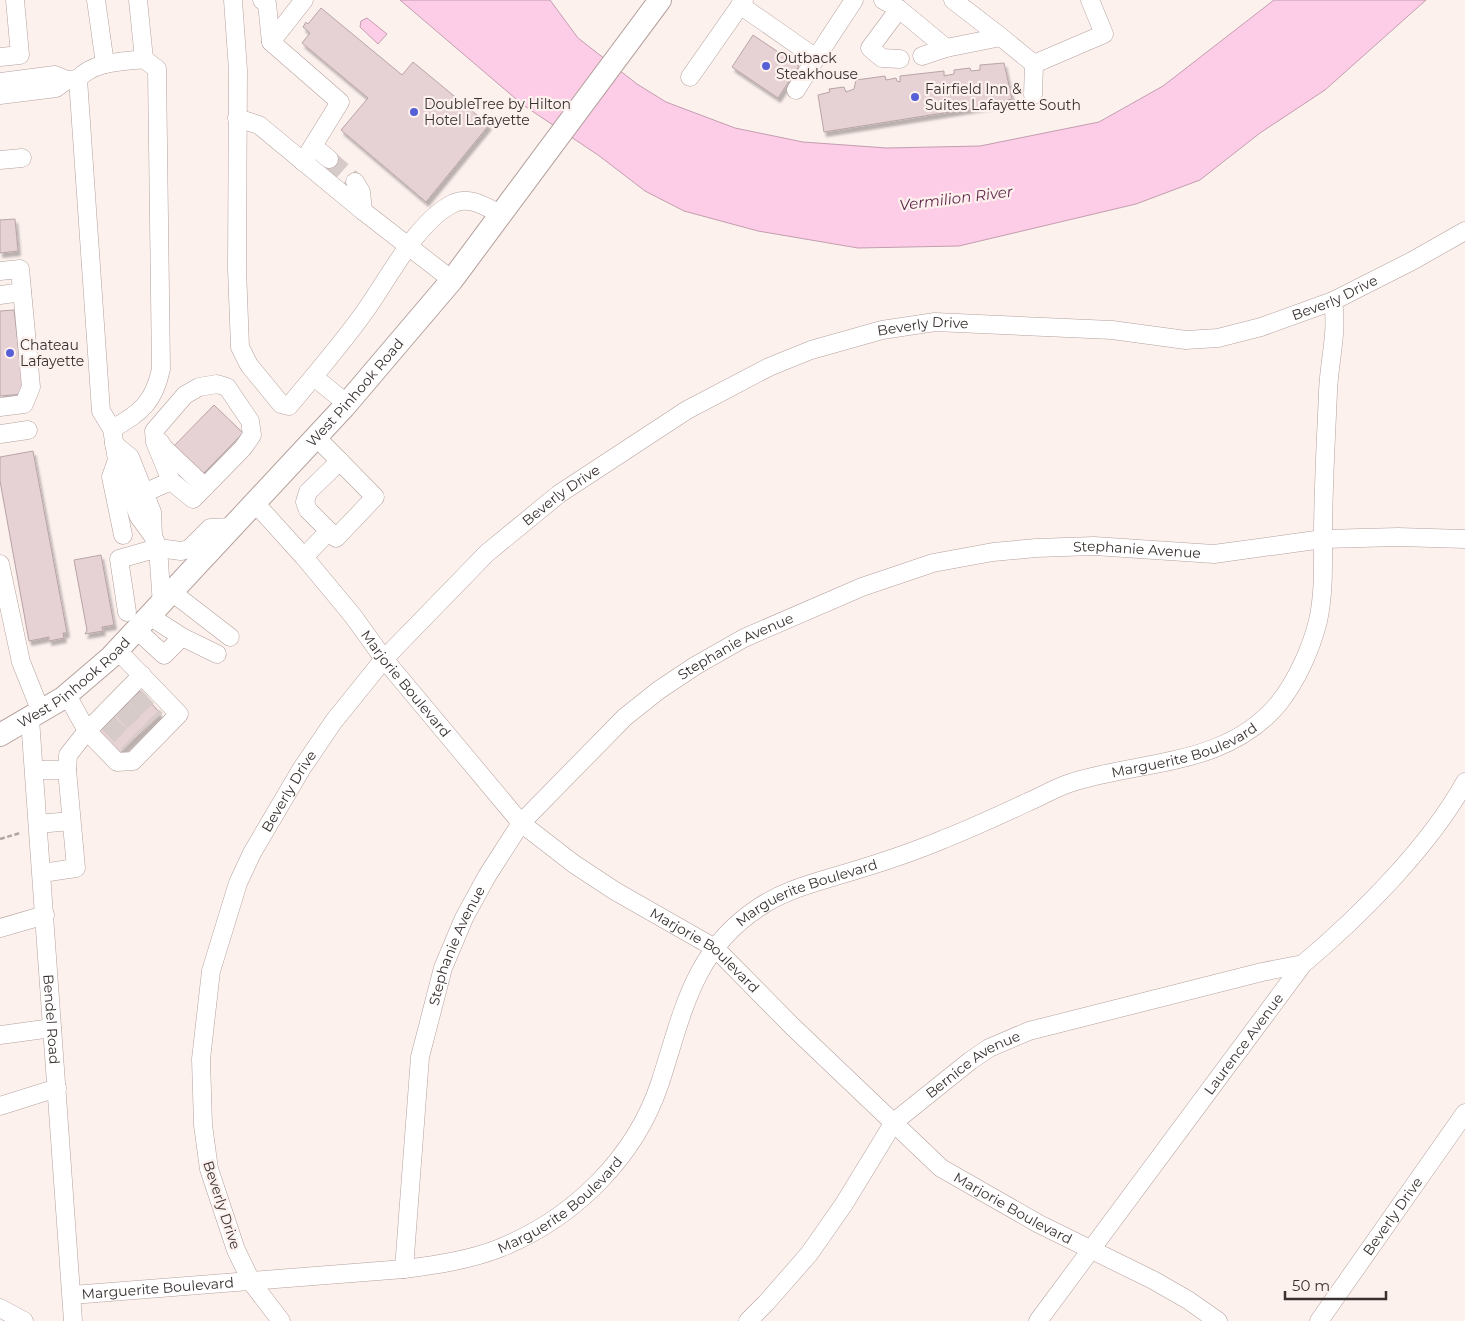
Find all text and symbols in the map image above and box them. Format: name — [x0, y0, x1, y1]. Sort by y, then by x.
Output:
place label: Outback Steakhouse — [776, 49, 858, 83]
marker: Outback Steakhouse — [760, 60, 772, 72]
place label: Fairfield Inn & Suites Lafayette South — [925, 80, 1081, 114]
marker: Fairfield Inn & Suites Lafayette South — [909, 91, 921, 103]
place label: DoubleTree by Hilton Hotel Lafayette — [424, 95, 571, 129]
marker: DoubleTree by Hilton Hotel Lafayette — [408, 106, 420, 118]
water label: Vermilion River — [898, 182, 1015, 214]
street label: Beverly Drive — [1289, 271, 1381, 324]
street label: Beverly Drive — [876, 313, 969, 340]
street label: West Pinhook Road — [303, 335, 407, 451]
place label: Chateau Lafayette — [20, 336, 84, 370]
marker: Chateau Lafayette — [4, 347, 16, 359]
street label: Beverly Drive — [518, 461, 603, 529]
street label: Stephanie Avenue — [1073, 537, 1201, 562]
street label: Stephanie Avenue — [674, 609, 796, 684]
street label: Marjorie Boulevard — [357, 627, 454, 741]
street label: West Pinhook Road — [14, 633, 134, 732]
street label: Marguerite Boulevard — [1110, 719, 1261, 781]
street label: Beverly Drive — [257, 747, 320, 835]
street label: Marguerite Boulevard — [732, 855, 880, 930]
street label: Stephanie Avenue — [425, 883, 489, 1008]
street label: Marjorie Boulevard — [647, 904, 763, 996]
street label: Bendel Road — [39, 973, 64, 1065]
street label: Laurence Avenue — [1200, 990, 1287, 1098]
street label: Bernice Avenue — [922, 1027, 1023, 1102]
street label: Marguerite Boulevard — [495, 1153, 626, 1257]
street label: Beverly Drive — [199, 1159, 245, 1251]
street label: Marjorie Boulevard — [951, 1168, 1075, 1248]
street label: Beverly Drive — [1359, 1173, 1426, 1259]
scale bar — [1285, 1268, 1386, 1300]
street label: Marguerite Boulevard — [81, 1273, 235, 1303]
text: 50 m — [1292, 1276, 1330, 1295]

